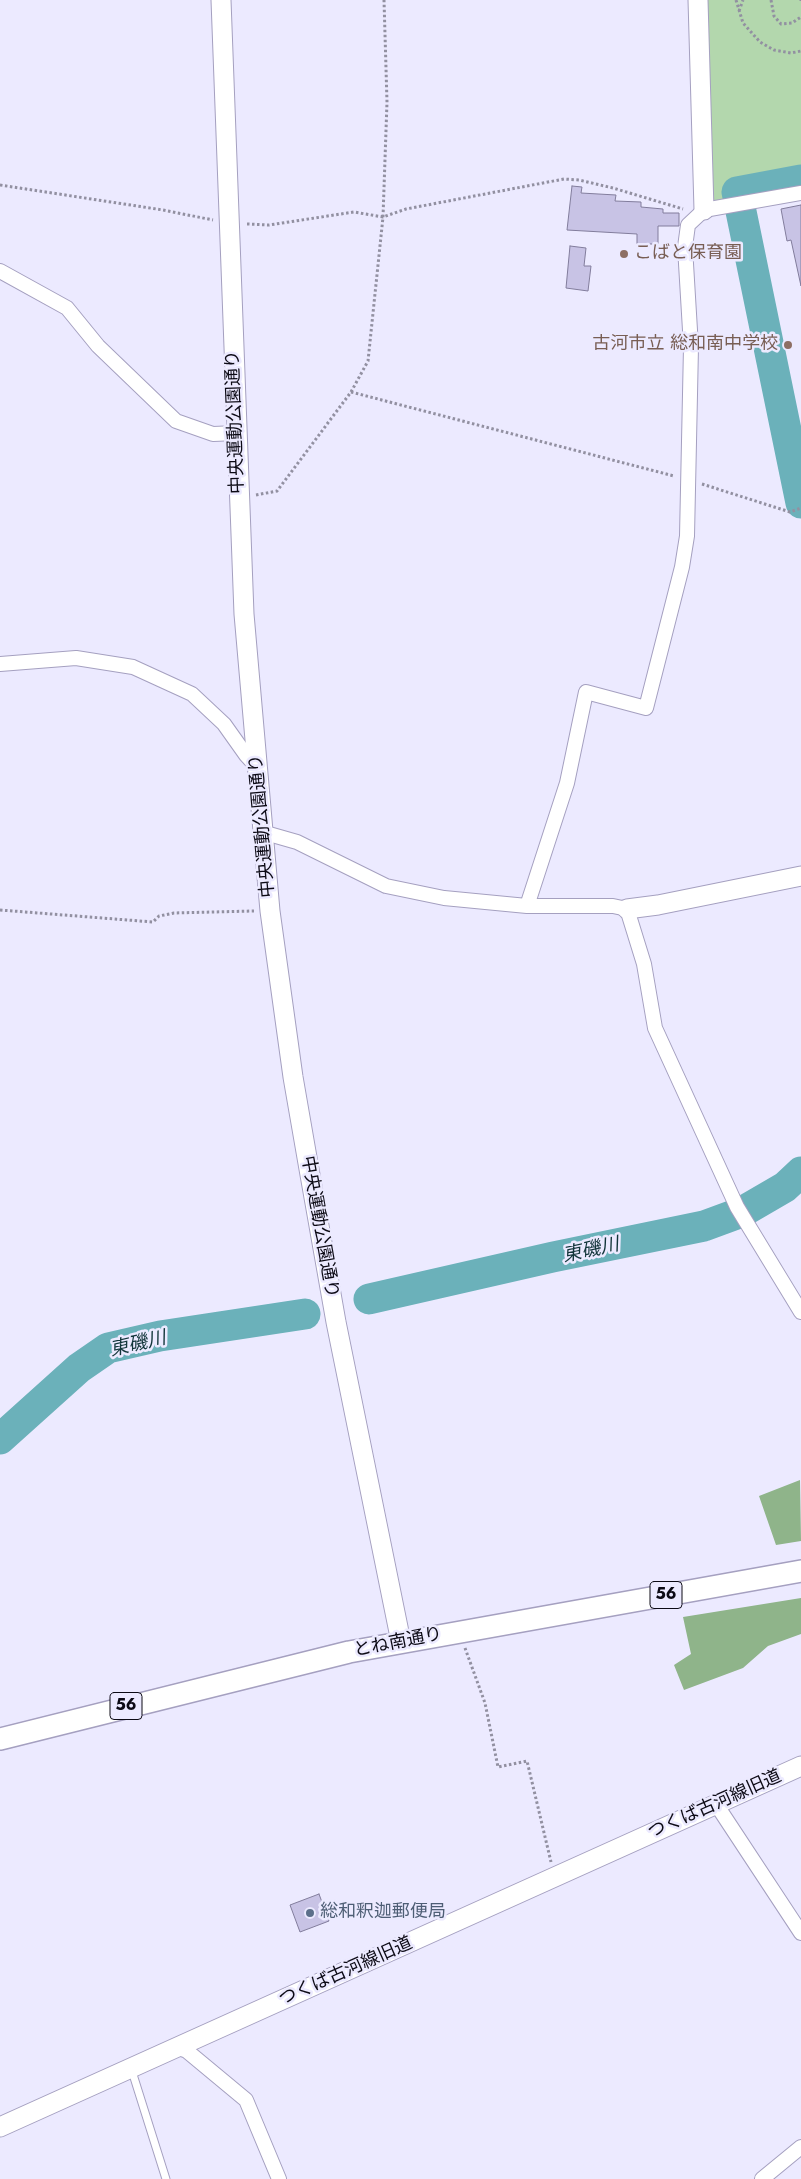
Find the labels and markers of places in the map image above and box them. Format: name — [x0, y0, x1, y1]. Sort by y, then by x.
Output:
place label: こばと保育園 — [634, 243, 742, 265]
marker: こばと保育園 — [618, 248, 630, 260]
place label: 古河市立 総和南中学校 — [593, 334, 778, 356]
marker: 古河市立 総和南中学校 — [782, 339, 794, 351]
place label: 総和釈迦郵便局 — [320, 1902, 446, 1924]
marker: 総和釈迦郵便局 — [304, 1907, 316, 1919]

